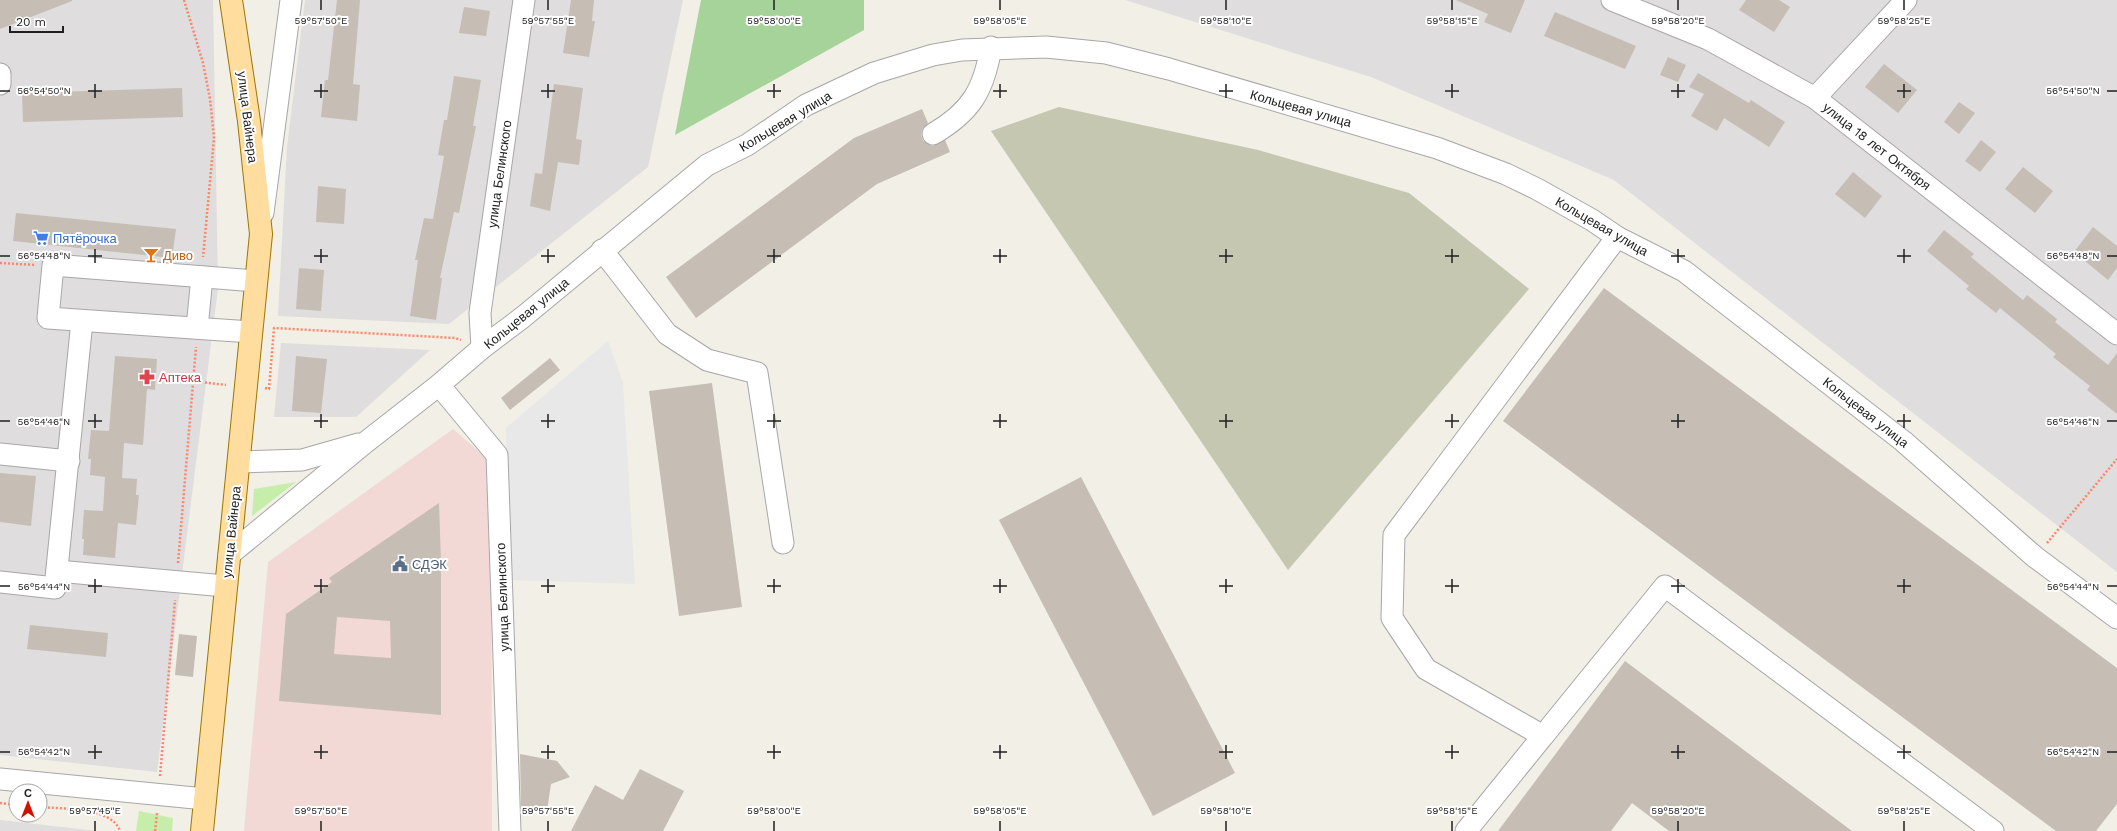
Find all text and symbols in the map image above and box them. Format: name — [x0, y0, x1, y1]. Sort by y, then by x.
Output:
scale bar — [10, 8, 63, 34]
text: 20 m — [16, 15, 46, 29]
text: 59°57'50"E — [295, 15, 347, 26]
text: 59°57'55"E — [522, 15, 574, 26]
text: 59°58'00"E — [747, 15, 801, 26]
text: 59°58'05"E — [973, 15, 1027, 26]
text: 59°58'10"E — [1200, 15, 1252, 26]
text: 59°58'15"E — [1426, 15, 1478, 26]
text: 59°58'20"E — [1651, 15, 1705, 26]
text: 59°58'25"E — [1878, 15, 1930, 26]
street label: улица Вайнера — [234, 70, 261, 164]
text: 56°54'50"N — [17, 85, 71, 96]
text: 56°54'50"N — [2046, 85, 2100, 96]
street label: Кольцевая улица — [1249, 87, 1354, 130]
street label: Кольцевая улица — [737, 88, 835, 155]
street label: улица 18 лет Октября — [1820, 100, 1934, 193]
street label: улица Белинского — [484, 119, 514, 229]
street label: Кольцевая улица — [1553, 194, 1651, 259]
supermarket icon: Пятёрочка — [32, 229, 50, 247]
place label: Пятёрочка — [53, 231, 117, 246]
bar icon: Диво — [142, 246, 160, 264]
place label: Диво — [163, 248, 193, 263]
text: 56°54'48"N — [18, 250, 71, 261]
text: 56°54'48"N — [2047, 250, 2100, 261]
street label: Кольцевая улица — [481, 274, 572, 352]
pharmacy icon: Аптека — [138, 368, 156, 386]
place label: Аптека — [159, 370, 202, 385]
street label: Кольцевая улица — [1820, 374, 1912, 451]
text: 56°54'46"N — [18, 416, 70, 427]
text: 56°54'46"N — [2047, 416, 2099, 427]
street label: улица Вайнера — [219, 485, 244, 579]
street label: улица Белинского — [493, 542, 512, 652]
public building icon: СДЭК — [391, 555, 409, 573]
place label: СДЭК — [412, 557, 447, 572]
text: 56°54'44"N — [18, 581, 70, 592]
text: 56°54'44"N — [2047, 581, 2099, 592]
text: 56°54'42"N — [18, 746, 70, 757]
text: 56°54'42"N — [2047, 746, 2099, 757]
north arrow — [8, 783, 48, 823]
text: С — [24, 787, 32, 800]
text: 59°57'45"E — [69, 805, 121, 816]
text: 59°57'50"E — [295, 805, 347, 816]
text: 59°57'55"E — [522, 805, 574, 816]
text: 59°58'00"E — [747, 805, 801, 816]
text: 59°58'05"E — [973, 805, 1027, 816]
text: 59°58'10"E — [1200, 805, 1252, 816]
text: 59°58'15"E — [1426, 805, 1478, 816]
text: 59°58'20"E — [1651, 805, 1705, 816]
text: 59°58'25"E — [1878, 805, 1930, 816]

